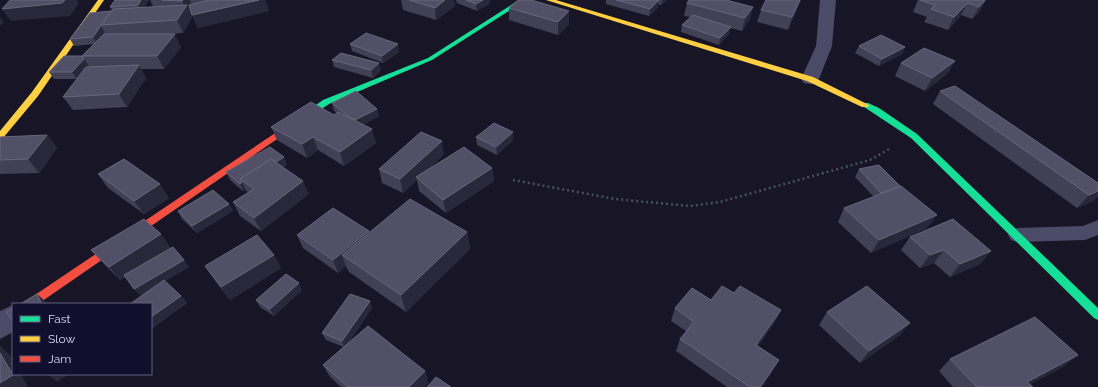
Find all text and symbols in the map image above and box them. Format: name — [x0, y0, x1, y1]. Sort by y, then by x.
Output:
legend — [12, 303, 152, 375]
text: Fast — [48, 312, 71, 326]
text: Slow — [48, 332, 75, 346]
text: Jam — [48, 352, 71, 366]

